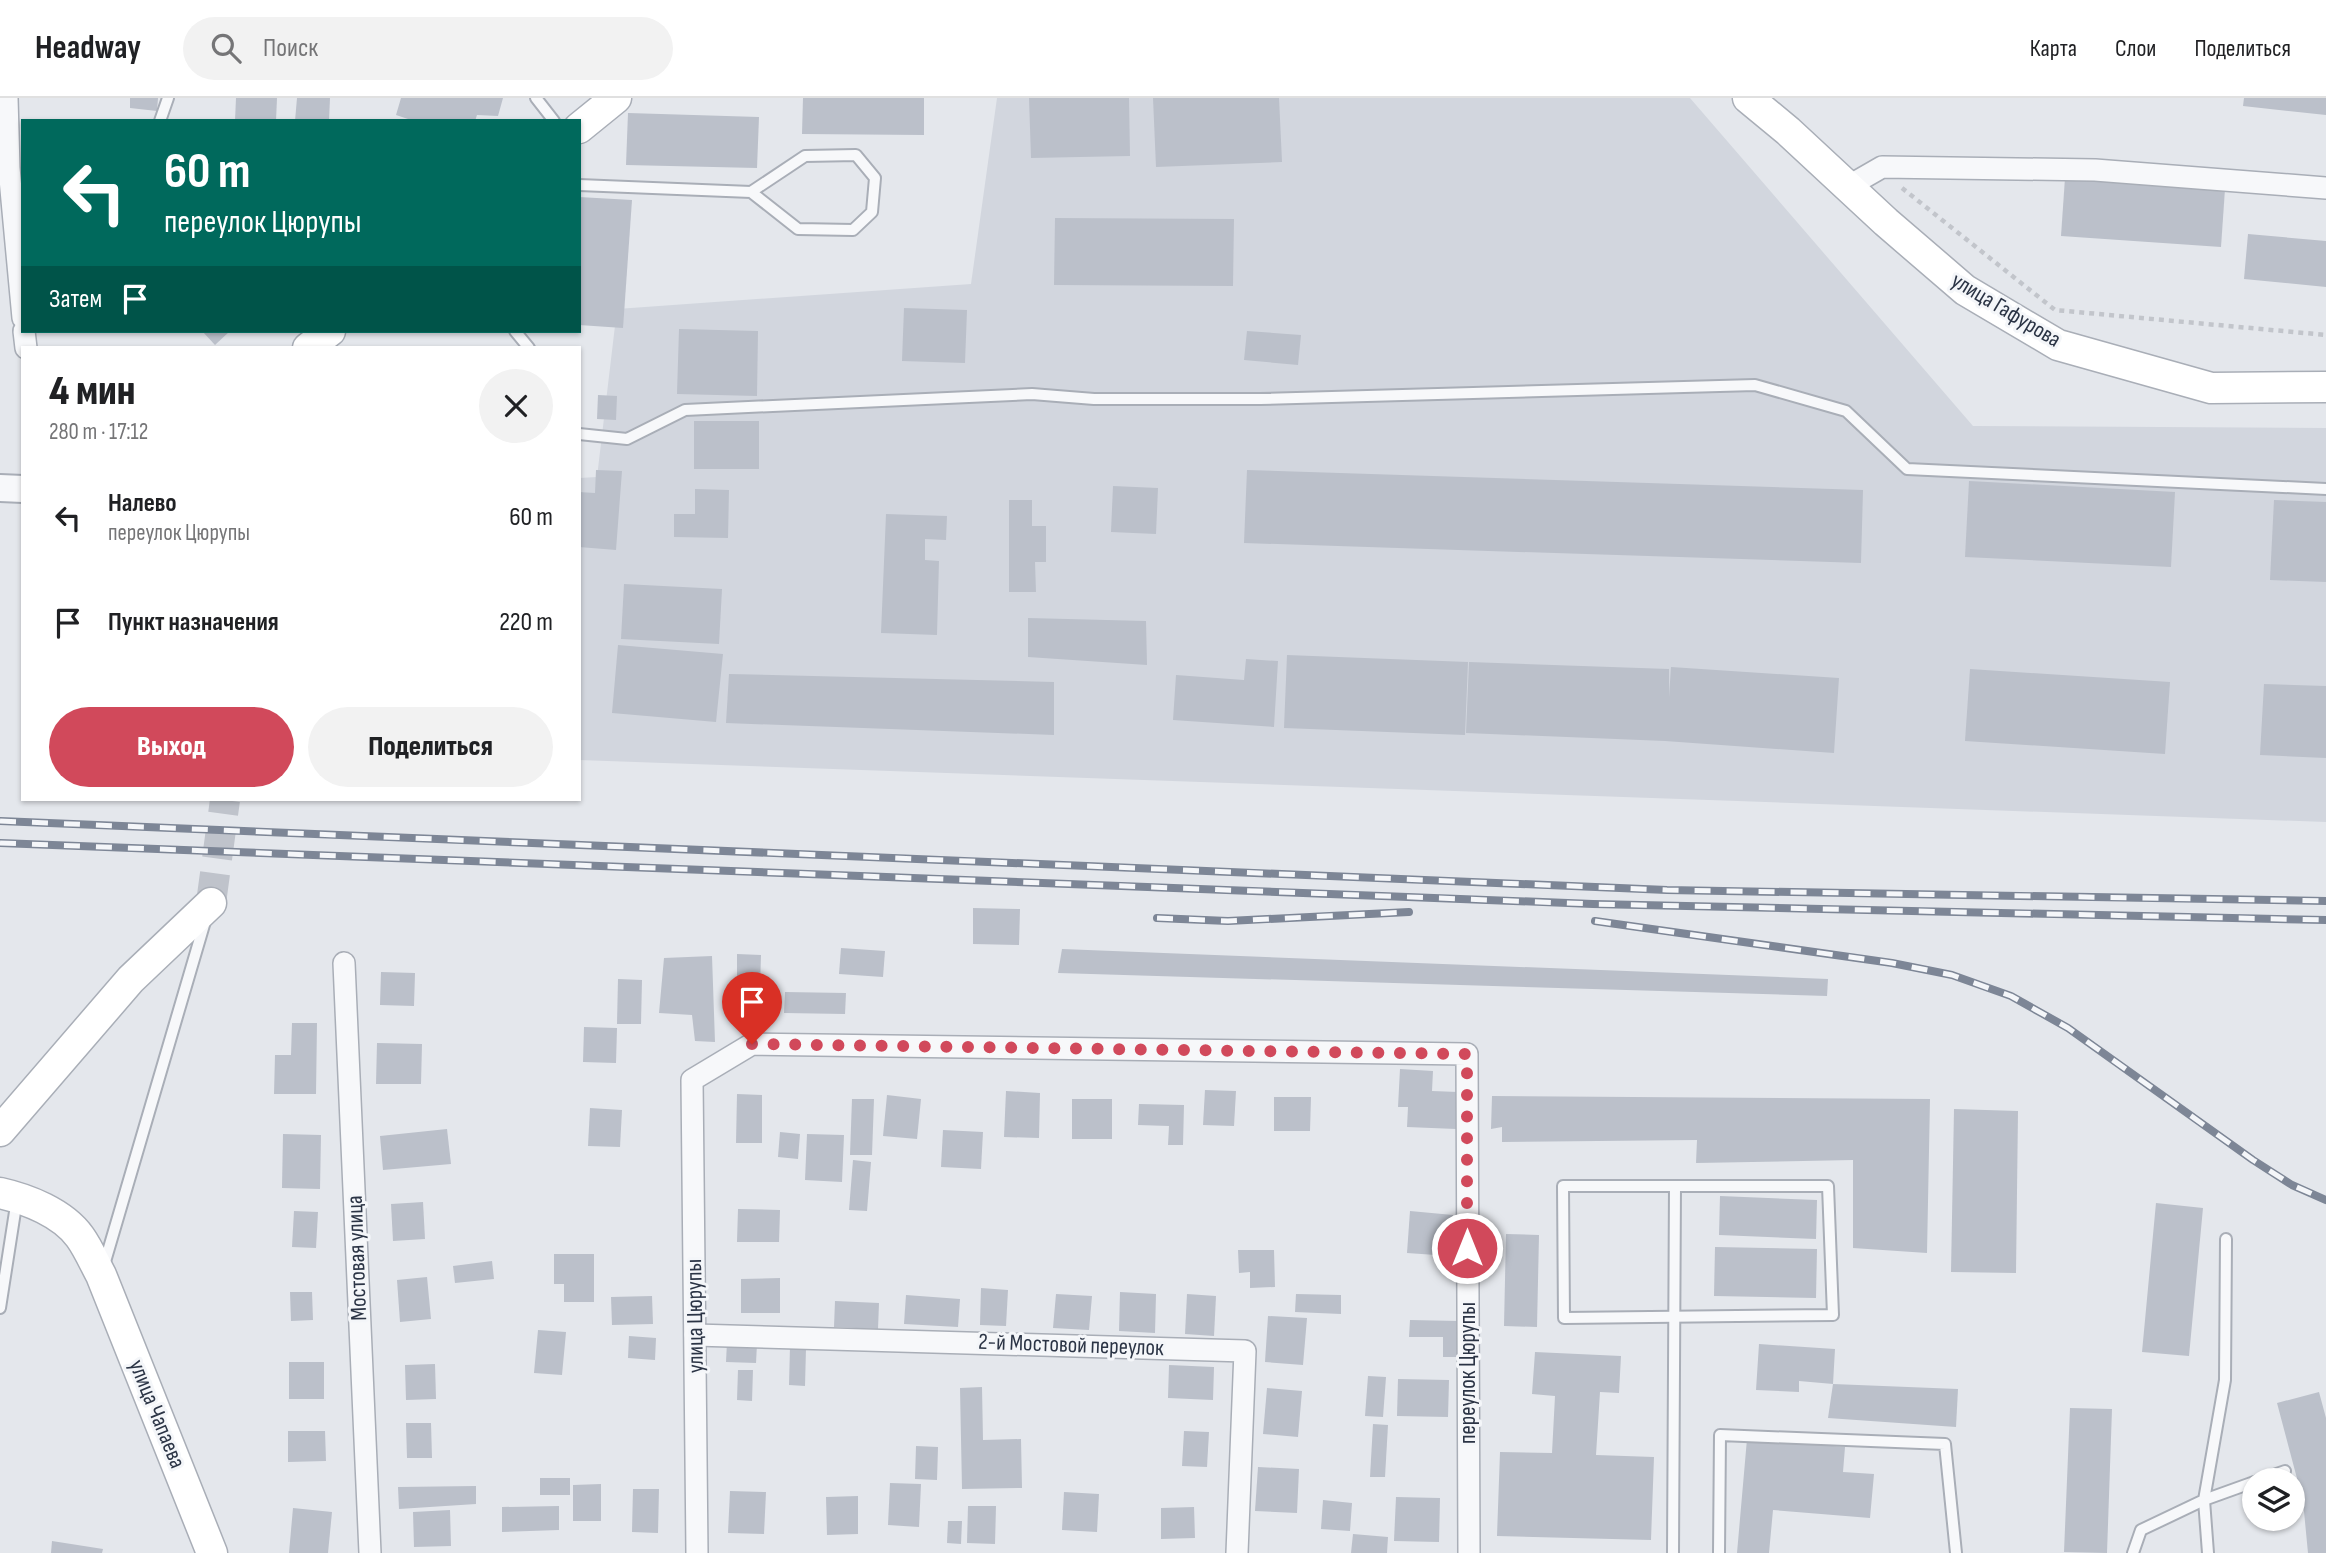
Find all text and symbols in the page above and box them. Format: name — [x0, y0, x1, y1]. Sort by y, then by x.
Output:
search box — [183, 17, 673, 80]
text: Headway — [35, 28, 141, 68]
icon: search — [207, 29, 245, 67]
text: Поиск — [263, 33, 318, 64]
text: Карта — [2030, 34, 2077, 63]
text: Слои — [2115, 34, 2156, 63]
text: Поделиться — [2194, 34, 2291, 63]
text: 60 m — [164, 143, 251, 202]
icon: left — [49, 147, 140, 238]
text: переулок Цюрупы — [164, 203, 361, 242]
street label: улица Гафурова — [1946, 266, 2066, 354]
icon: arrive — [116, 280, 154, 318]
text: Затем — [49, 284, 102, 315]
text: 4 мин — [49, 366, 136, 417]
button: close — [479, 369, 553, 443]
text: 280 m · 17:12 — [49, 418, 148, 446]
text: Налево — [108, 488, 177, 519]
icon: left — [49, 499, 87, 537]
text: 60 m — [509, 502, 553, 533]
text: переулок Цюрупы — [108, 519, 250, 547]
icon: arrive — [49, 604, 87, 642]
text: Пункт назначения — [108, 607, 279, 638]
text: 220 m — [499, 607, 553, 638]
button: Выход — [49, 707, 294, 787]
button: Поделиться — [308, 707, 553, 787]
pin — [722, 972, 782, 1044]
icon: arrive — [733, 983, 771, 1021]
street label: Мостовая улица — [341, 1195, 373, 1321]
position arrow — [1430, 1211, 1504, 1285]
street label: улица Цюрупы — [680, 1259, 710, 1373]
street label: переулок Цюрупы — [1454, 1302, 1482, 1444]
street label: 2-й Мостовой переулок — [978, 1328, 1165, 1362]
street label: улица Чапаева — [123, 1356, 191, 1472]
map controls — [2242, 1468, 2305, 1531]
button: layers — [2242, 1468, 2305, 1531]

